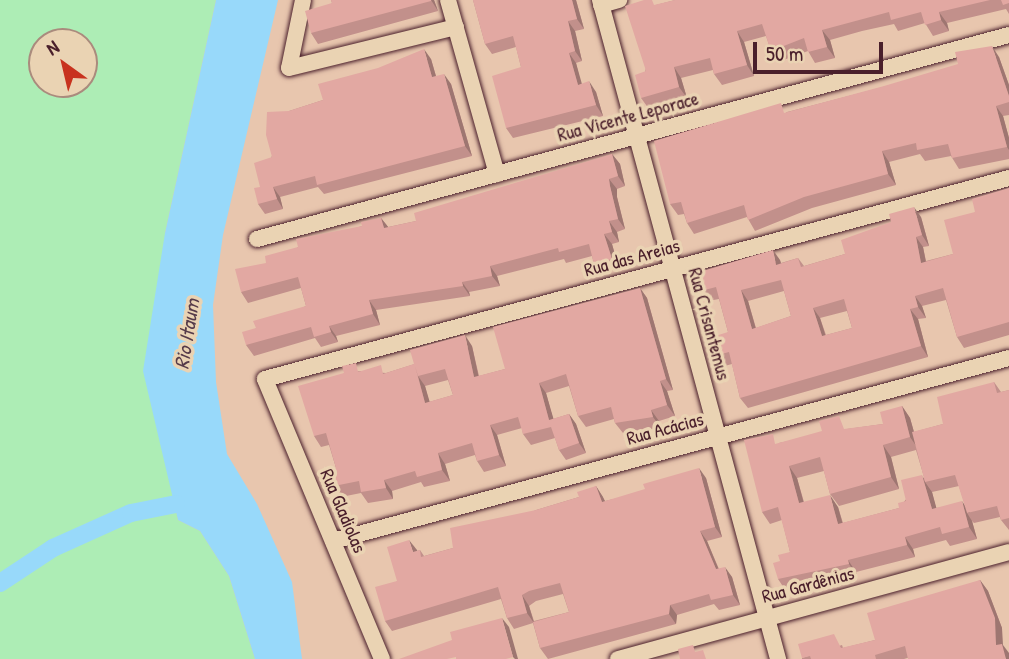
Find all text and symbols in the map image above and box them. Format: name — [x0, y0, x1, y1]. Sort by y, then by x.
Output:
north arrow — [28, 28, 98, 98]
scale bar — [757, 28, 886, 72]
text: N — [41, 34, 64, 61]
text: 50 m — [766, 39, 803, 68]
street label: Rua Vicente Leporace — [555, 87, 701, 147]
street label: Rua das Areias — [582, 234, 682, 282]
street label: Rua Crisantemus — [683, 265, 735, 383]
water label: Rio Itaum — [169, 297, 205, 371]
street label: Rua Acácias — [624, 408, 706, 450]
street label: Rua Gladiolas — [315, 466, 371, 556]
street label: Rua Gardênias — [759, 562, 857, 608]

